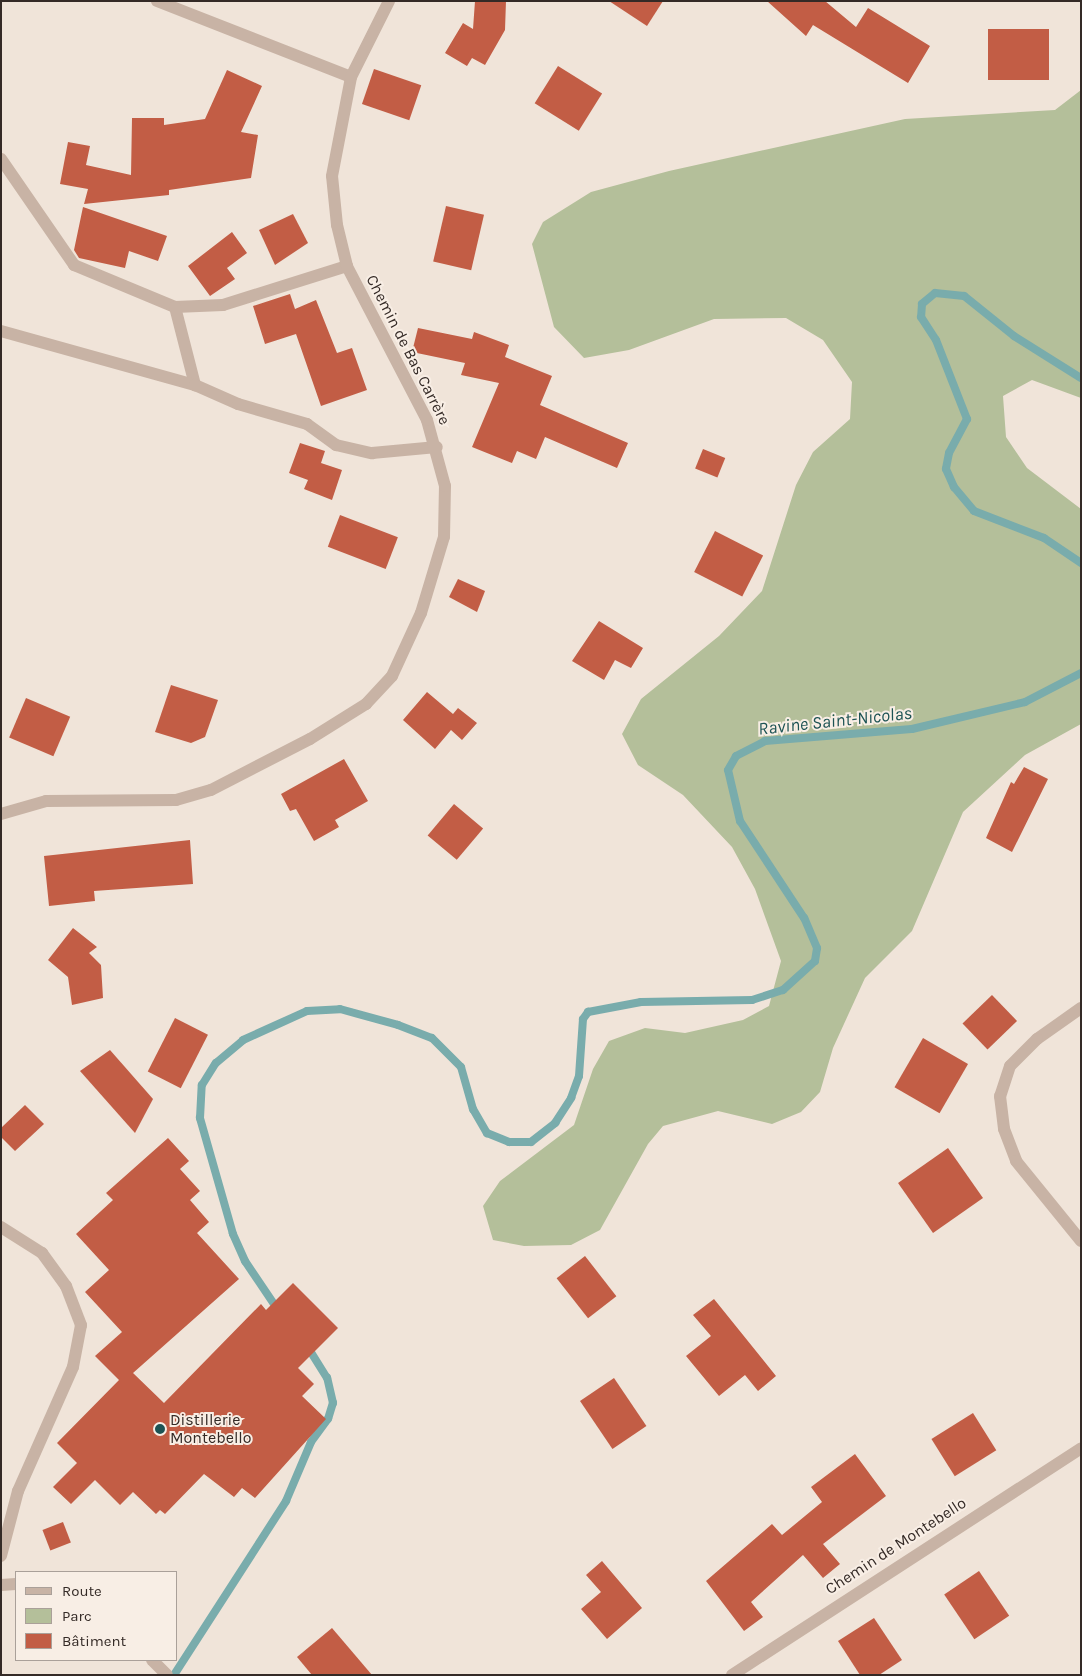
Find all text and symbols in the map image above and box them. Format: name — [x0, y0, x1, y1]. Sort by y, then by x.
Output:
street label: Chemin de Bas Carrère — [362, 272, 454, 428]
water label: Ravine Saint-Nicolas — [757, 702, 913, 740]
place label: Distillerie Montebello — [170, 1410, 252, 1448]
marker: Distillerie Montebello — [154, 1423, 166, 1435]
street label: Chemin de Montebello — [822, 1493, 970, 1599]
legend — [15, 1571, 178, 1661]
text: Route — [62, 1582, 102, 1600]
text: Parc — [62, 1607, 92, 1625]
text: Bâtiment — [62, 1632, 126, 1650]

